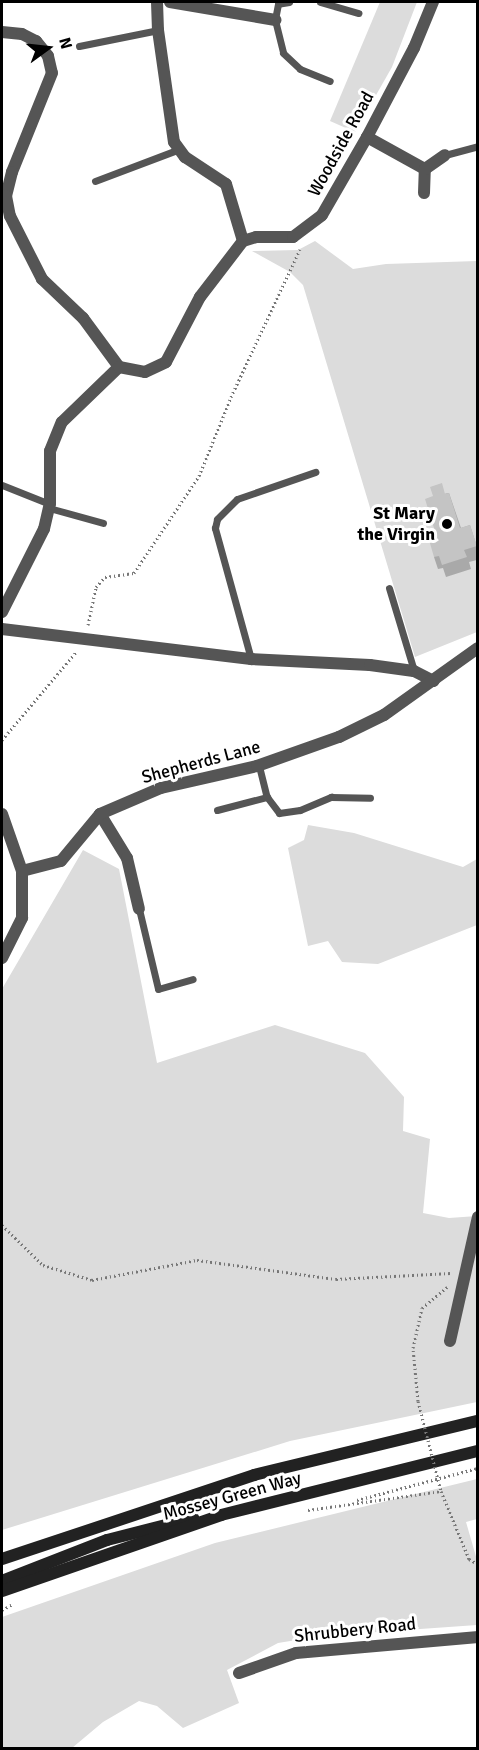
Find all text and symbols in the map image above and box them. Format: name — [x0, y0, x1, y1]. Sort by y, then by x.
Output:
north arrow — [18, 18, 78, 78]
text: N — [54, 35, 76, 51]
street label: Woodside Road — [303, 88, 379, 200]
place label: St Mary the Virgin — [358, 503, 435, 546]
marker: St Mary the Virgin — [440, 517, 454, 531]
street label: Shepherds Lane — [139, 736, 263, 788]
street label: Mossey Green Way — [160, 1467, 304, 1525]
street label: Shrubbery Road — [293, 1613, 417, 1647]

